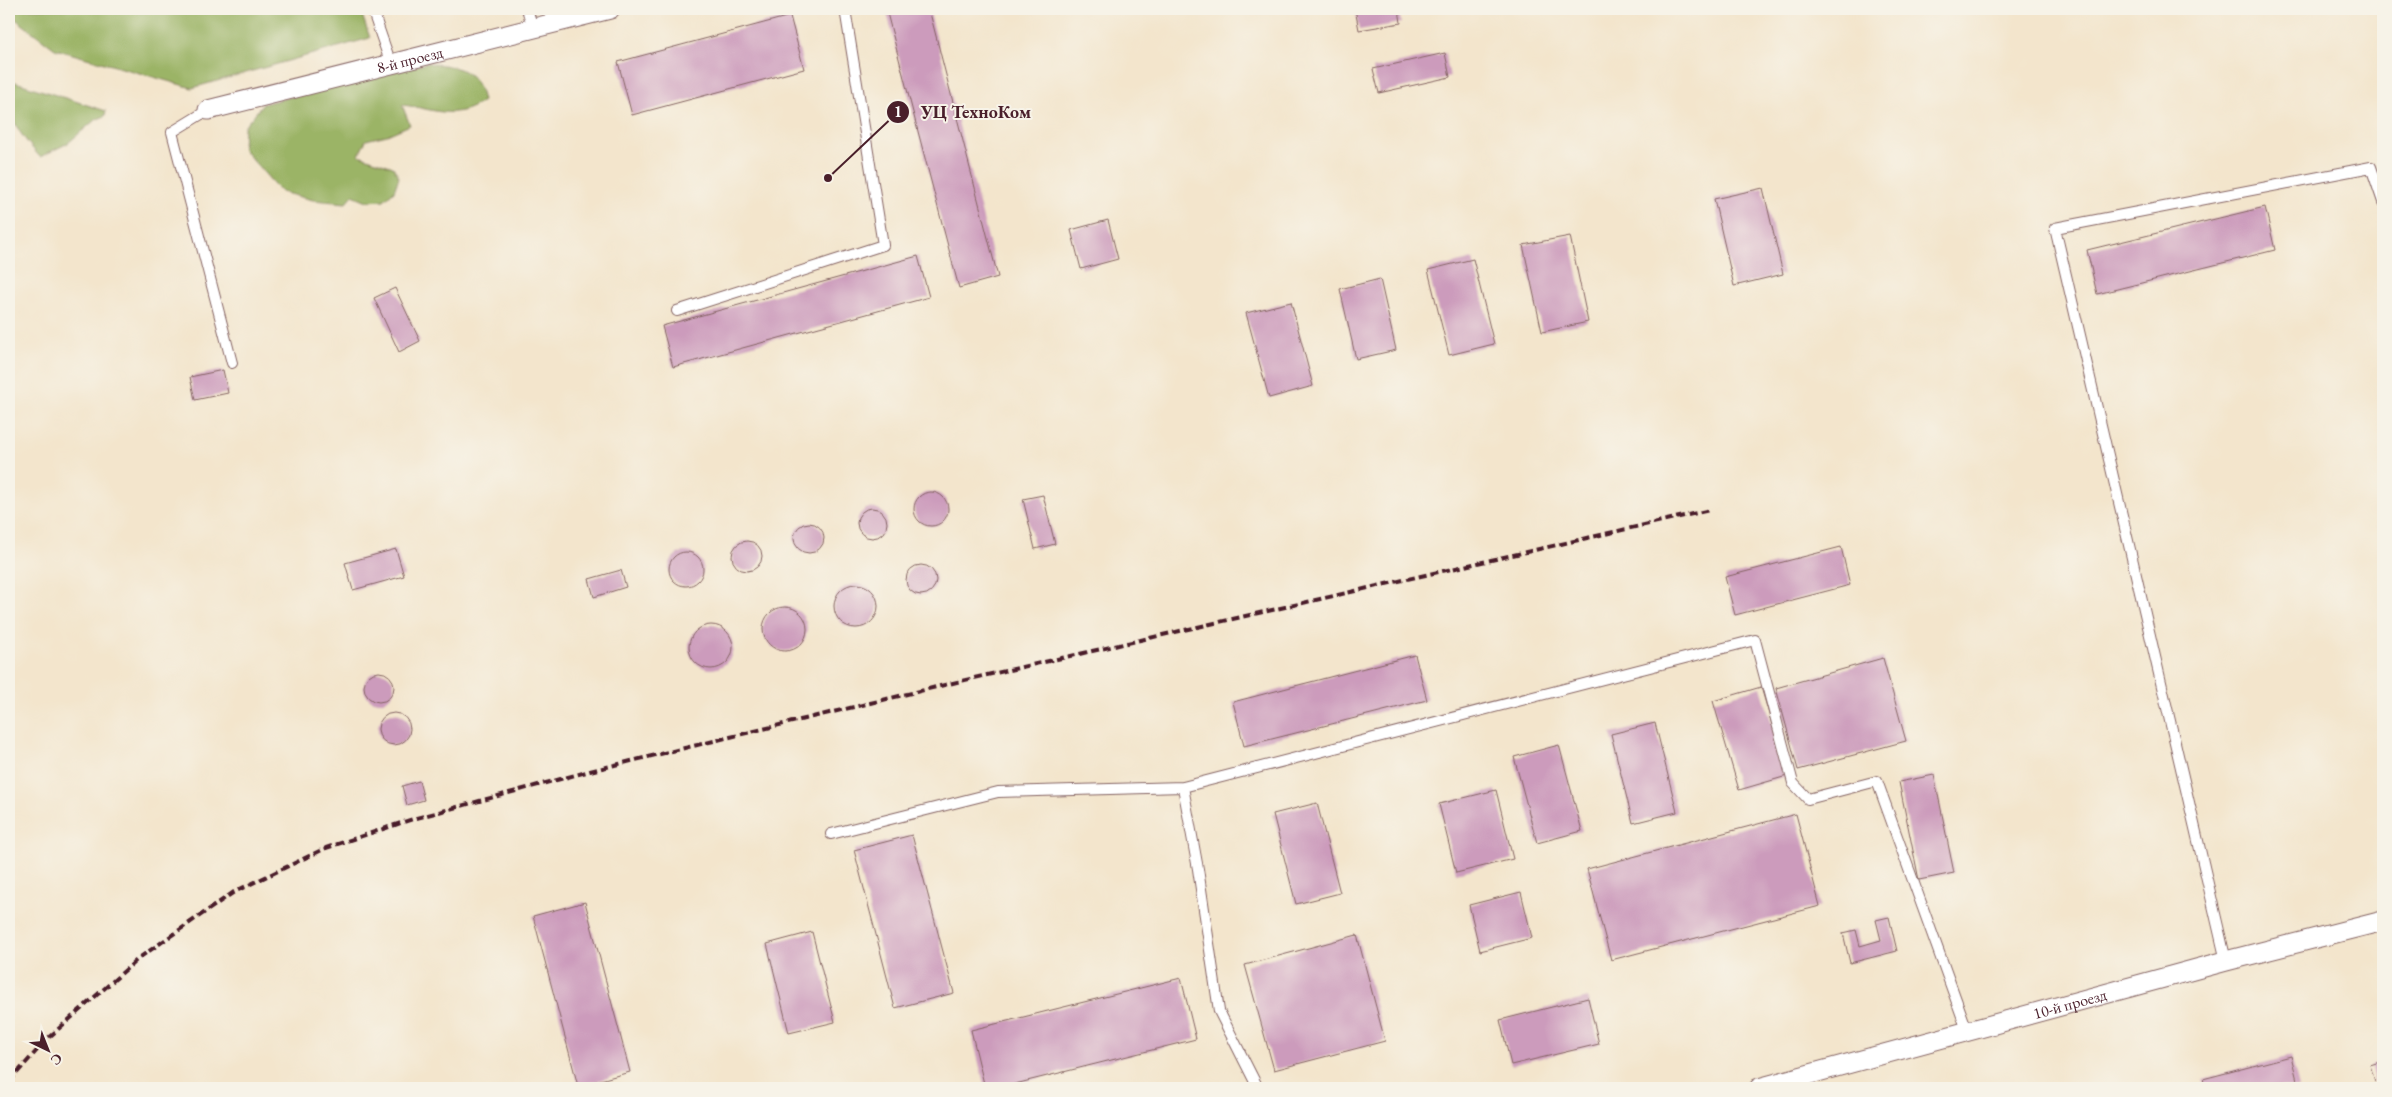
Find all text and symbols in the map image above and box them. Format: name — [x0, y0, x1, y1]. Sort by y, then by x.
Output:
street label: 8-й проезд — [375, 41, 446, 78]
callout: УЦ ТехноКом — [886, 95, 1041, 128]
text: УЦ ТехноКом — [920, 100, 1031, 123]
text: 1 — [894, 102, 902, 121]
street label: 10-й проезд — [2031, 984, 2110, 1024]
north arrow — [22, 1024, 72, 1074]
text: С — [47, 1050, 67, 1070]

